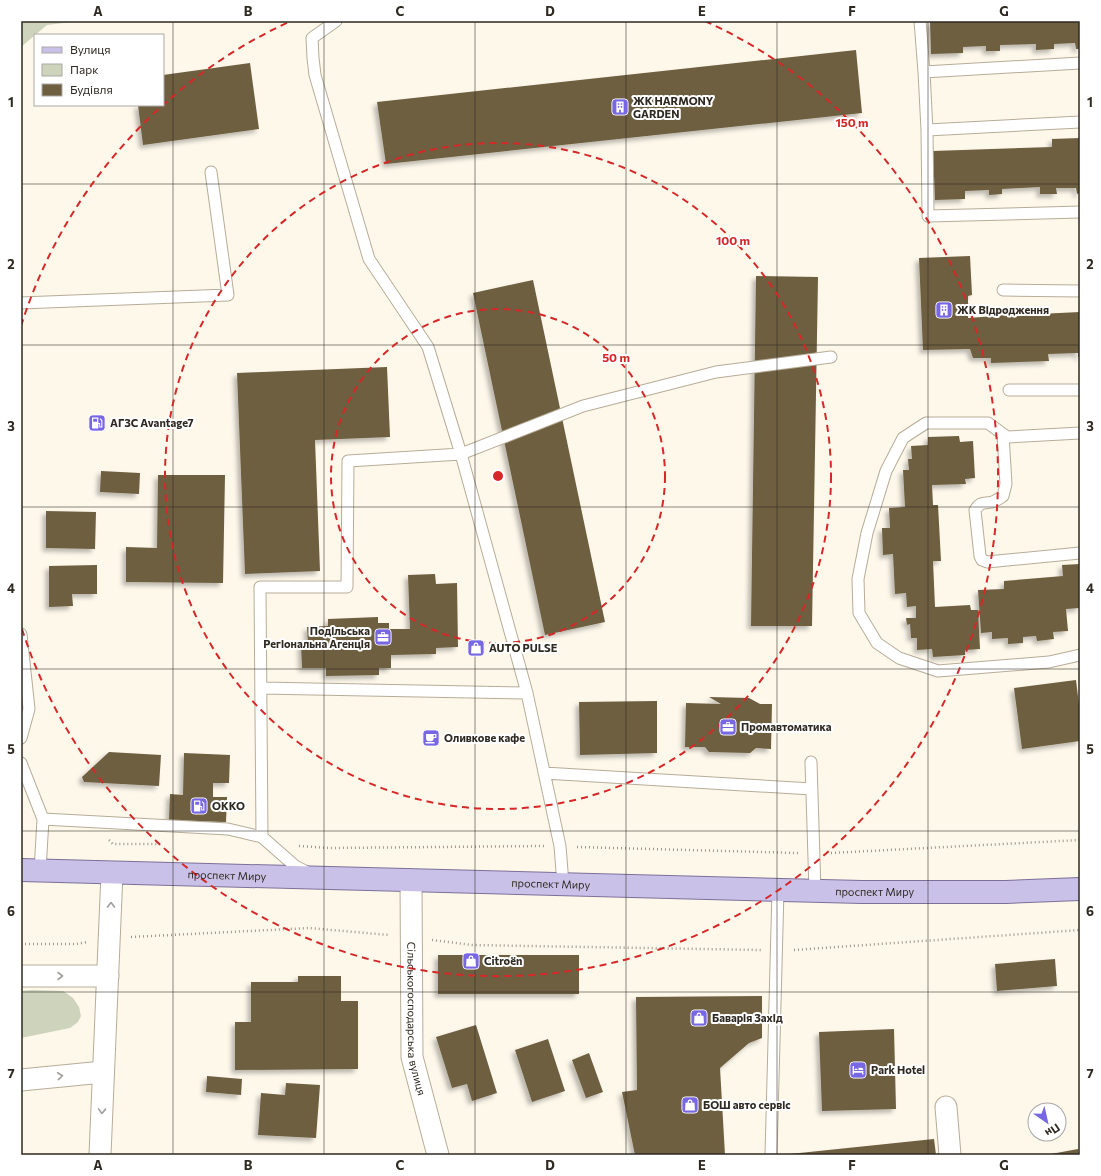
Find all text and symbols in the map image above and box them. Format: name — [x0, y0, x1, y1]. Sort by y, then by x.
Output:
text: A — [93, 3, 103, 19]
text: B — [244, 3, 253, 19]
text: C — [396, 3, 405, 19]
text: D — [545, 3, 555, 19]
text: E — [698, 3, 706, 19]
text: F — [848, 3, 856, 19]
text: G — [999, 3, 1009, 19]
legend — [34, 34, 164, 106]
text: Вулиця — [70, 42, 111, 56]
text: Парк — [70, 62, 99, 76]
text: Будівля — [70, 82, 113, 96]
text: 1 — [8, 94, 14, 110]
place label: ЖК HARMONY GARDEN — [633, 94, 714, 120]
text: 1 — [1087, 94, 1093, 110]
building icon: ЖК HARMONY GARDEN — [610, 97, 630, 117]
text: 150 m — [835, 115, 869, 129]
text: 100 m — [716, 233, 750, 247]
text: 2 — [7, 256, 15, 272]
text: 2 — [1086, 256, 1094, 272]
building icon: ЖК Відродження — [934, 300, 954, 320]
place label: ЖК Відродження — [957, 303, 1049, 316]
text: 50 m — [602, 350, 630, 364]
fuel station icon: АГЗС Avantage7 — [87, 413, 107, 433]
place label: АГЗС Avantage7 — [110, 416, 194, 429]
text: 3 — [7, 418, 15, 434]
text: 3 — [1086, 418, 1094, 434]
centre of rings — [491, 469, 505, 483]
text: 4 — [7, 580, 15, 596]
text: 4 — [1086, 580, 1094, 596]
place label: Подільська Регіональна Агенція — [263, 624, 370, 650]
office icon: Подільська Регіональна Агенція — [373, 627, 393, 647]
shop icon: AUTO PULSE — [466, 638, 486, 658]
place label: AUTO PULSE — [489, 641, 558, 654]
office icon: Промавтоматика — [718, 717, 738, 737]
place label: Промавтоматика — [741, 720, 832, 733]
cafe icon: Оливкове кафе — [421, 728, 441, 748]
place label: Оливкове кафе — [444, 731, 525, 744]
text: 5 — [7, 741, 15, 757]
text: 5 — [1086, 741, 1094, 757]
fuel station icon: ОККО — [189, 796, 209, 816]
place label: ОККО — [212, 799, 245, 812]
street label: проспект Миру — [187, 867, 267, 882]
street label: проспект Миру — [511, 876, 591, 891]
street label: проспект Миру — [835, 884, 914, 898]
one-way arrow — [107, 902, 115, 908]
text: 6 — [7, 903, 15, 919]
text: 6 — [1086, 903, 1094, 919]
street label: Сільськогосподарська вулиця — [405, 942, 429, 1097]
shop icon: Citroën — [461, 951, 481, 971]
place label: Citroën — [484, 954, 522, 967]
one-way arrow — [57, 972, 63, 980]
shop icon: Баварія Захід — [689, 1008, 709, 1028]
place label: Баварія Захід — [712, 1011, 783, 1024]
hotel icon: Park Hotel — [848, 1060, 868, 1080]
place label: Park Hotel — [871, 1063, 925, 1076]
text: 7 — [7, 1065, 15, 1081]
text: 7 — [1086, 1065, 1094, 1081]
one-way arrow — [57, 1072, 63, 1081]
shop icon: БОШ авто сервіс — [680, 1095, 700, 1115]
place label: БОШ авто сервіс — [703, 1098, 791, 1111]
north arrow — [1027, 1102, 1067, 1142]
one-way arrow — [97, 1108, 106, 1114]
text: Пн — [1043, 1121, 1063, 1140]
text: A — [93, 1157, 103, 1173]
text: B — [244, 1157, 253, 1173]
text: C — [396, 1157, 405, 1173]
text: D — [545, 1157, 555, 1173]
text: E — [698, 1157, 706, 1173]
text: F — [848, 1157, 856, 1173]
text: G — [999, 1157, 1009, 1173]

